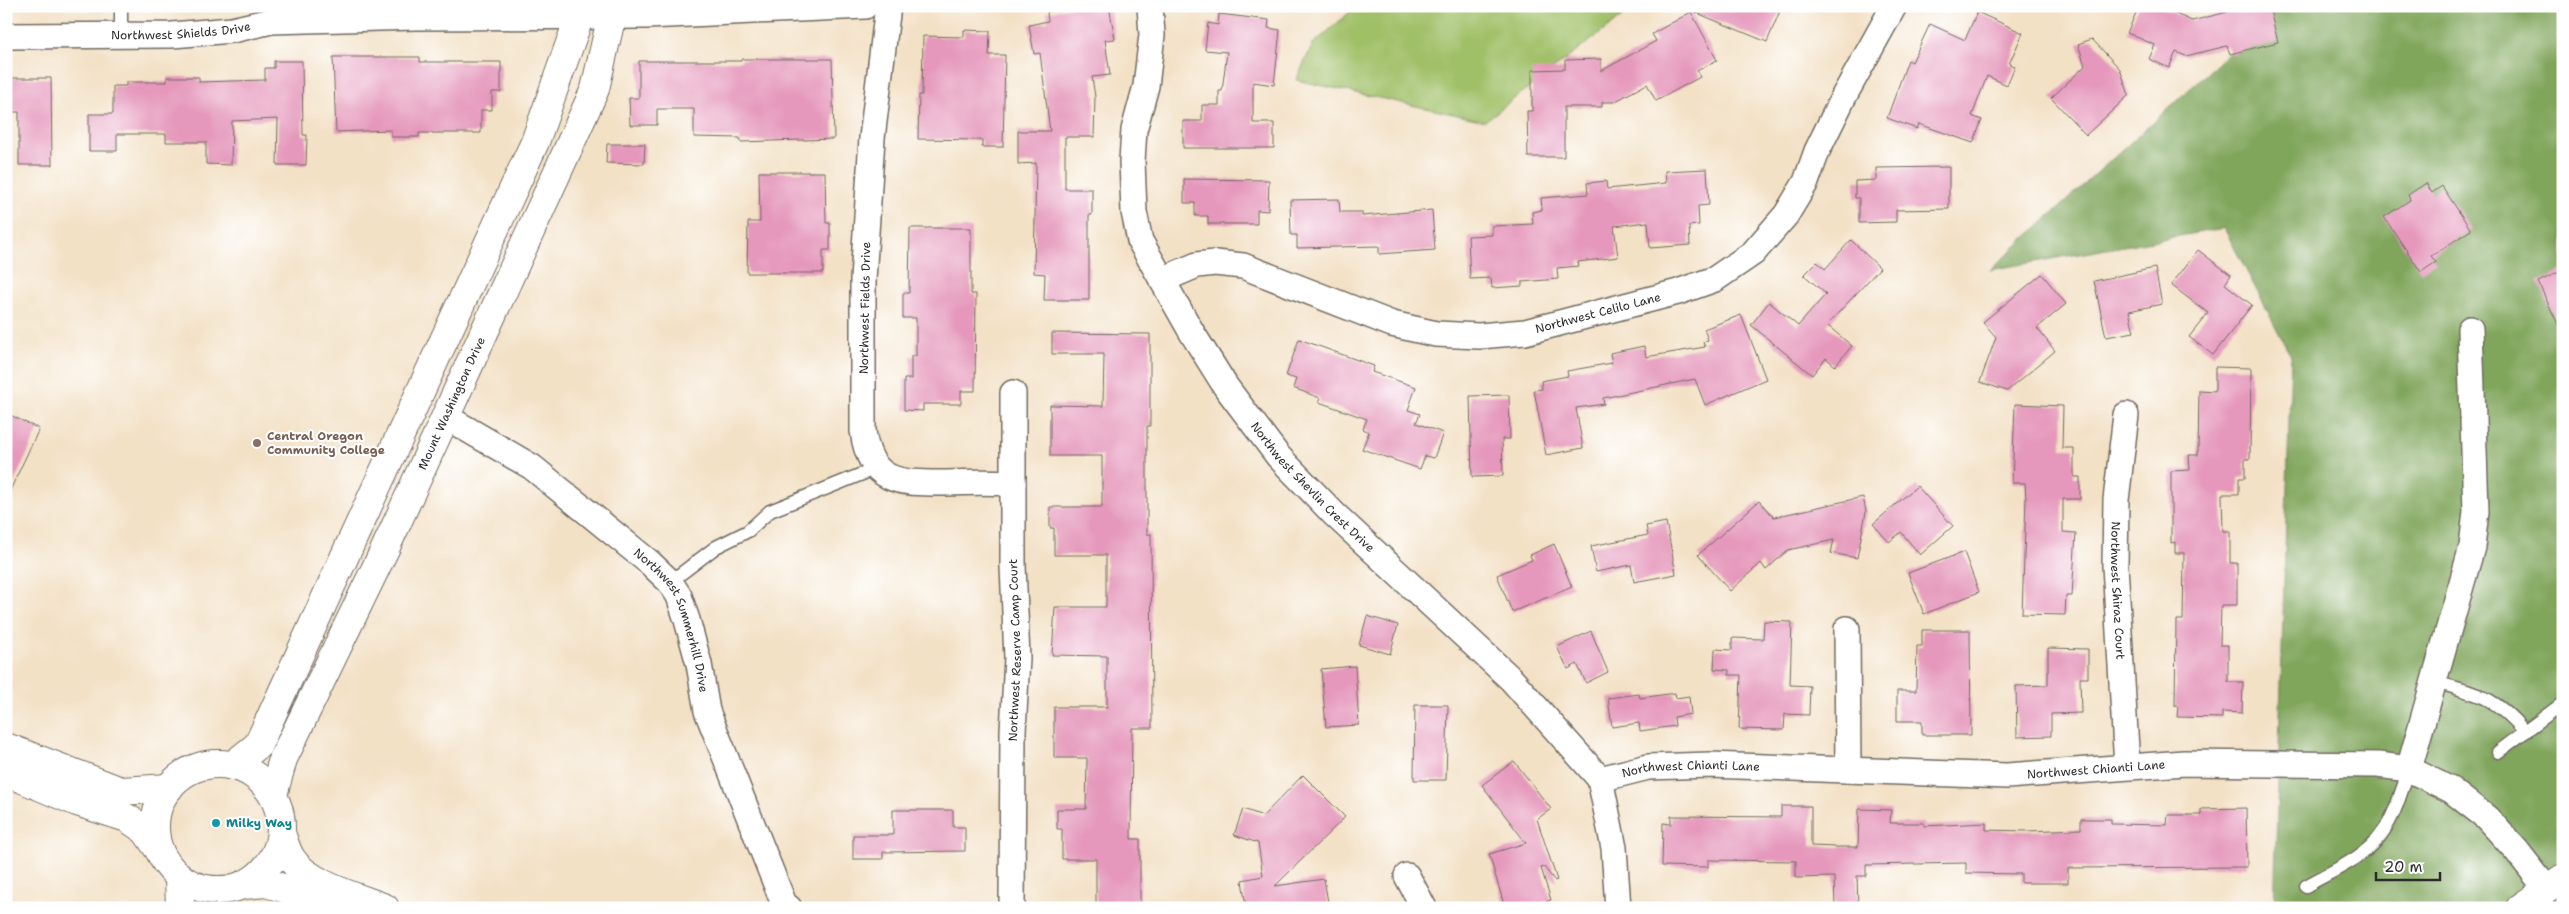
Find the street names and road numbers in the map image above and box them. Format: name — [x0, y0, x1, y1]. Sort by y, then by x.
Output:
street label: Northwest Shields Drive — [111, 18, 252, 43]
street label: Northwest Fields Drive — [856, 241, 874, 374]
street label: Northwest Celilo Lane — [1533, 289, 1663, 337]
street label: Mount Washington Drive — [414, 334, 489, 472]
street label: Northwest Shevlin Crest Drive — [1247, 419, 1378, 556]
street label: Northwest Shiraz Court — [2107, 521, 2129, 660]
street label: Northwest Summerhill Drive — [630, 545, 712, 694]
street label: Northwest Reserve Camp Court — [1005, 559, 1025, 742]
street label: Northwest Chianti Lane — [2026, 756, 2166, 783]
street label: Northwest Chianti Lane — [1620, 757, 1760, 781]

